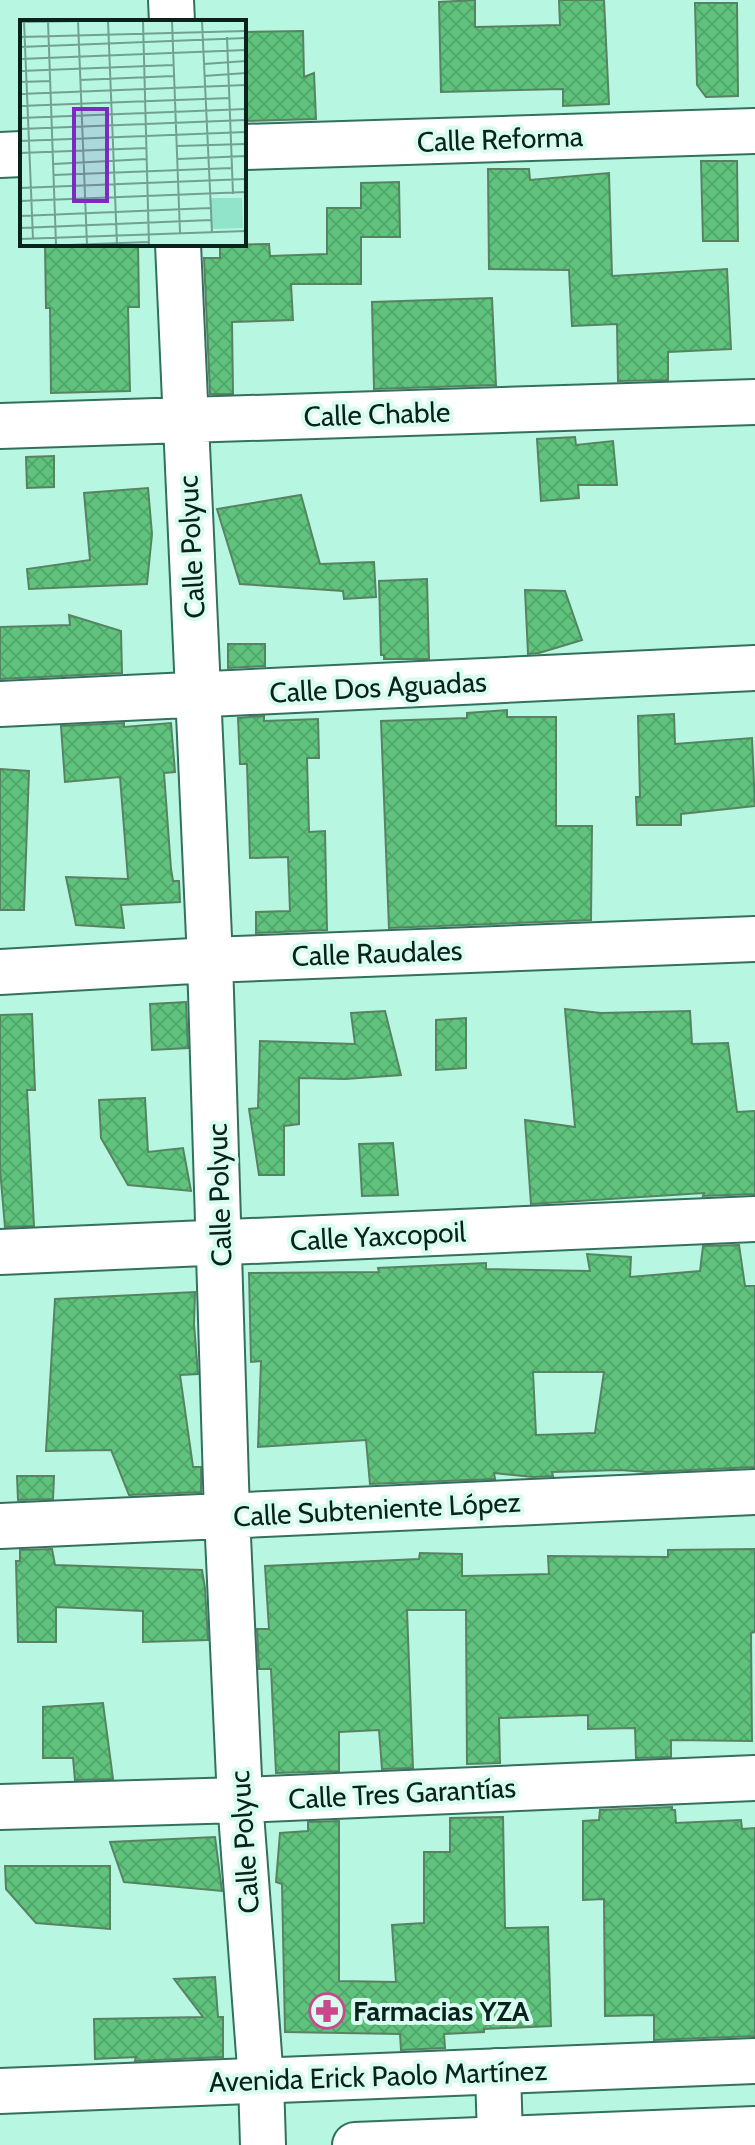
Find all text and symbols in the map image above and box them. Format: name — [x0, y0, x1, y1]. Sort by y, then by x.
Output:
inset map — [20, 20, 246, 246]
street label: Calle Reforma — [416, 119, 584, 159]
street label: Calle Chable — [303, 394, 451, 434]
street label: Calle Polyuc — [170, 475, 212, 619]
street label: Calle Dos Aguadas — [268, 664, 488, 710]
street label: Calle Raudales — [291, 933, 463, 973]
street label: Calle Polyuc — [200, 1123, 238, 1267]
street label: Calle Yaxcopoil — [289, 1214, 467, 1258]
street label: Calle Subteniente López — [232, 1484, 522, 1534]
street label: Calle Polyuc — [222, 1769, 266, 1915]
street label: Calle Tres Garantías — [287, 1770, 517, 1816]
pharmacy icon: Farmacias YZA — [308, 1992, 346, 2030]
place label: Farmacias YZA — [353, 1994, 530, 2028]
street label: Avenida Erick Paolo Martínez — [208, 2053, 548, 2099]

